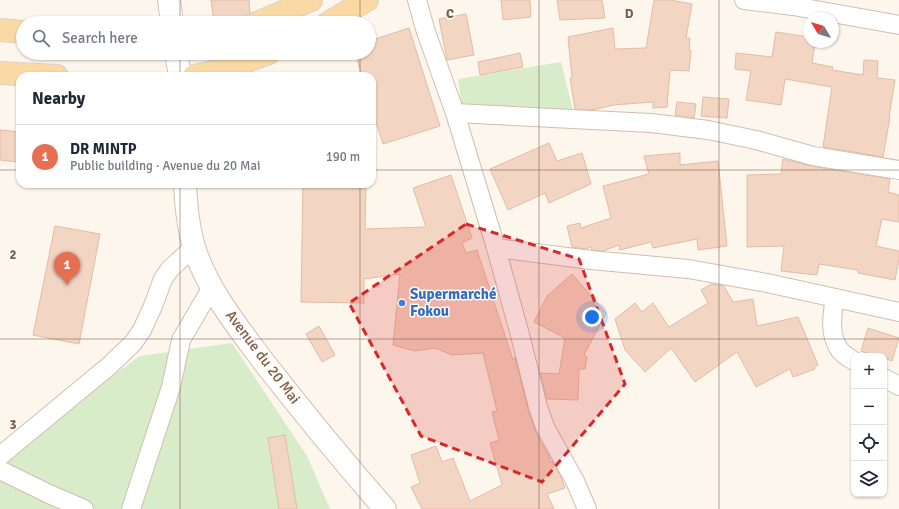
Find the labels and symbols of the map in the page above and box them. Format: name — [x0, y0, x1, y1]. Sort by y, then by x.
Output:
text: C — [446, 6, 454, 22]
text: D — [625, 6, 634, 22]
north arrow — [803, 12, 839, 48]
text: 2 — [9, 247, 17, 263]
pin: 1 — [54, 252, 80, 285]
place label: Supermarché Fokou — [410, 285, 496, 320]
marker: Supermarché Fokou — [397, 298, 407, 308]
street label: Avenue du 20 Mai — [222, 306, 304, 408]
your location — [582, 307, 602, 327]
text: 3 — [9, 417, 17, 433]

